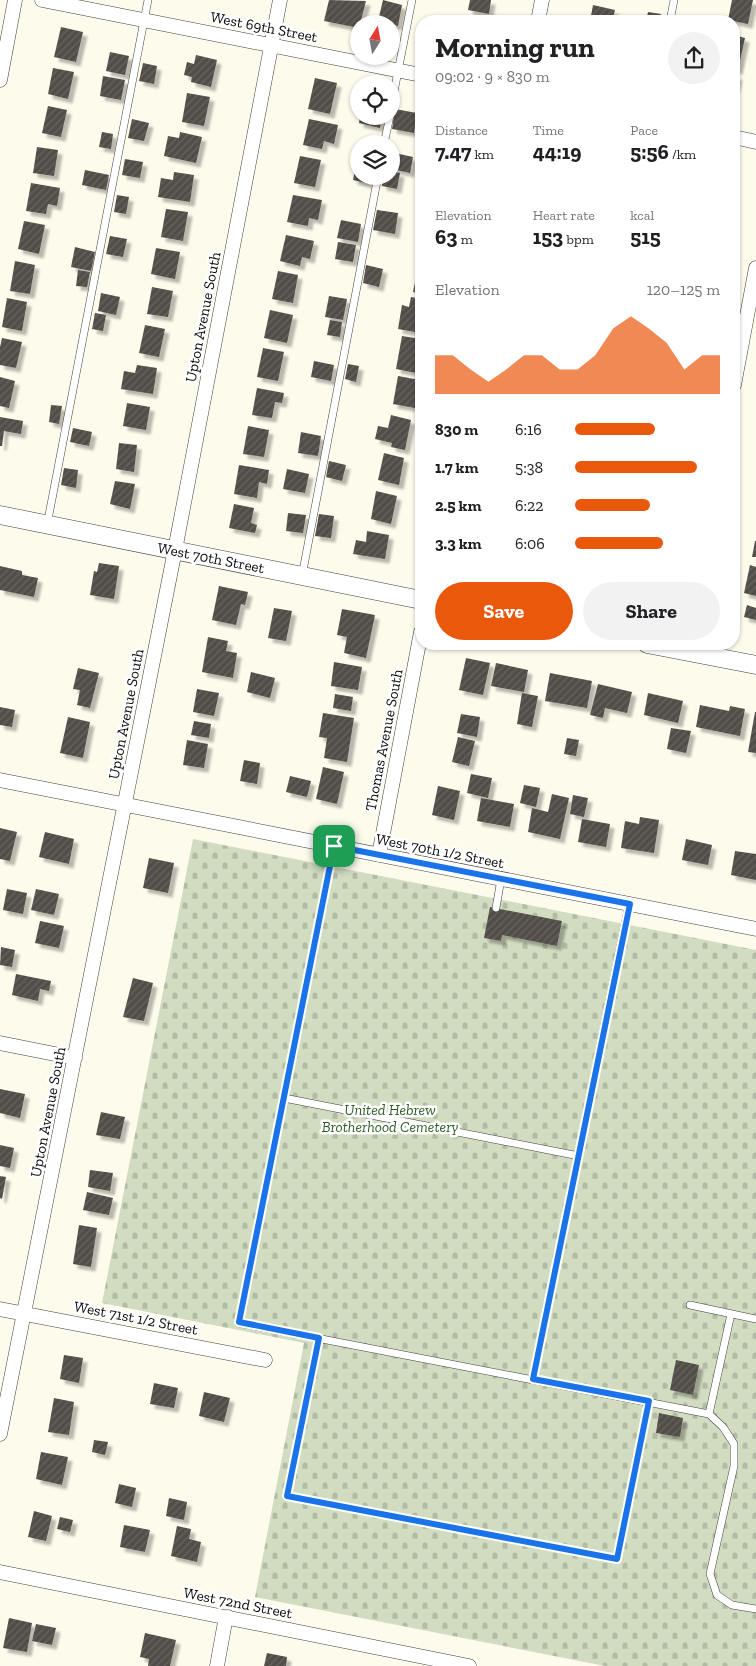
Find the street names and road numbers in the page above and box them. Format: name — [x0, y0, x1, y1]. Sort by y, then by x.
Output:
street label: West 69th Street — [209, 8, 319, 46]
street label: Upton Avenue South — [182, 250, 225, 384]
street label: West 70th Street — [156, 539, 266, 577]
street label: Upton Avenue South — [105, 647, 148, 781]
street label: Thomas Avenue South — [361, 667, 407, 812]
street label: West 70th 1/2 Street — [374, 830, 506, 872]
street label: Upton Avenue South — [27, 1045, 70, 1179]
street label: West 71st 1/2 Street — [73, 1297, 200, 1339]
street label: West 72nd Street — [182, 1584, 294, 1622]

